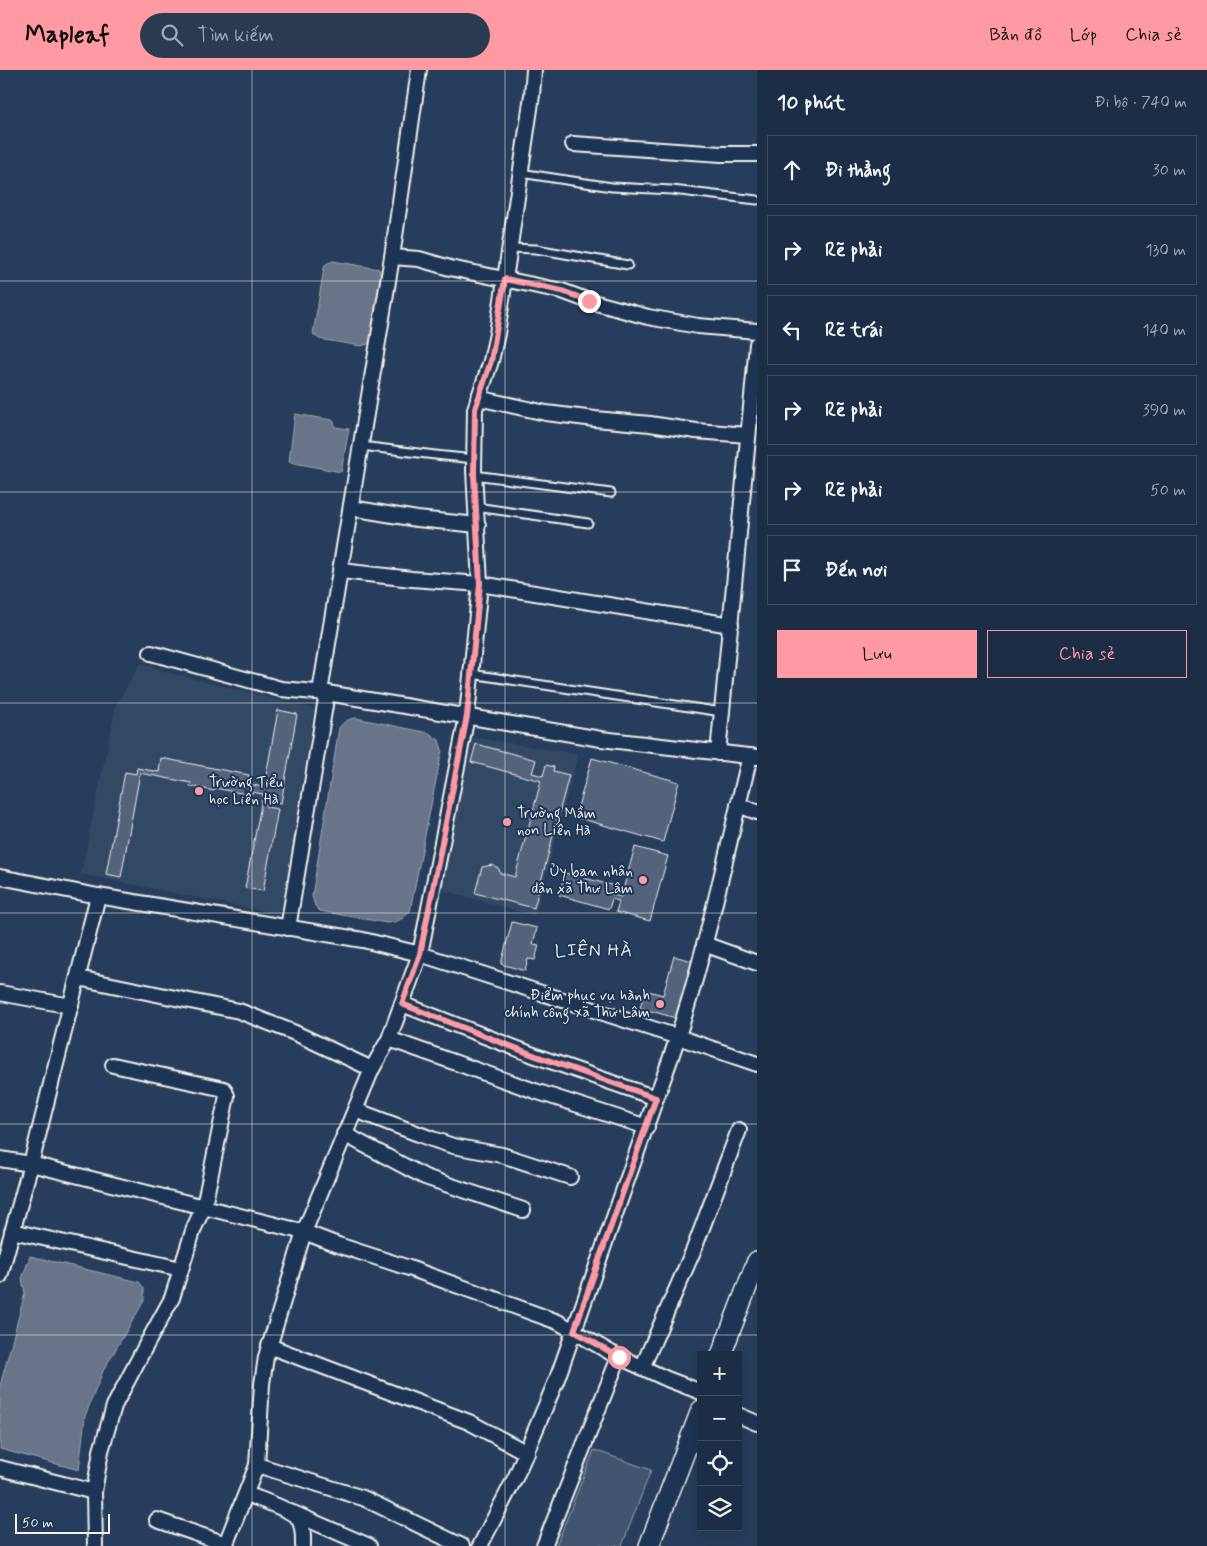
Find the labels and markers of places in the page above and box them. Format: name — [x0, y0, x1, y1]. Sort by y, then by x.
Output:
place label: Trường Tiểu học Liên Hà — [209, 773, 283, 810]
marker: Trường Tiểu học Liên Hà — [193, 785, 205, 797]
place label: Trường Mầm non Liên Hà — [517, 804, 596, 841]
marker: Trường Mầm non Liên Hà — [501, 816, 513, 828]
place label: Ủy ban nhân dân xã Thư Lâm — [531, 862, 633, 899]
marker: Ủy ban nhân dân xã Thư Lâm — [637, 874, 649, 886]
place label: Điểm phục vụ hành chính công xã Thư Lâm — [504, 986, 650, 1024]
marker: Điểm phục vụ hành chính công xã Thư Lâm — [654, 998, 666, 1010]

